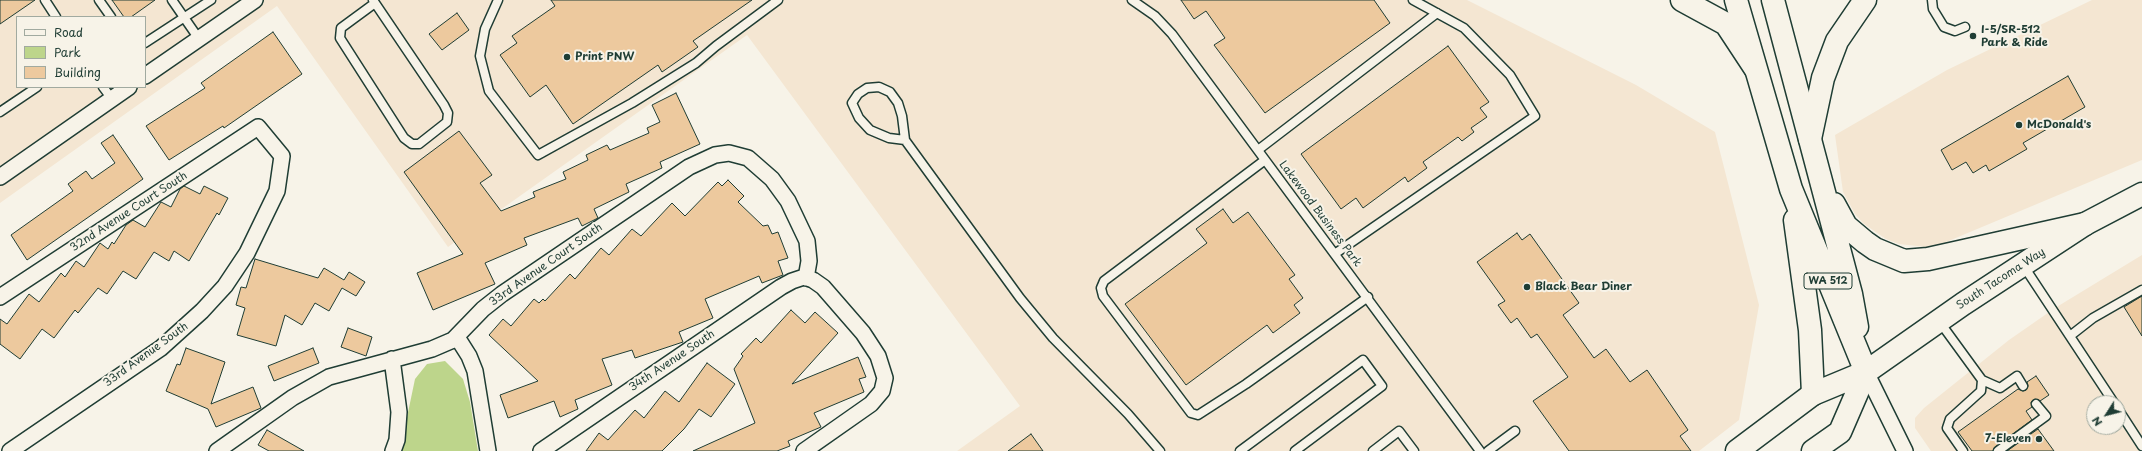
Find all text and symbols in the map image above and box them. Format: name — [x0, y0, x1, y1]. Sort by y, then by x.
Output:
legend — [16, 16, 146, 88]
text: Road — [54, 23, 83, 41]
place label: I-5/SR-512 Park & Ride — [1981, 23, 2048, 49]
marker: I-5/SR-512 Park & Ride — [1968, 31, 1978, 41]
text: Park — [54, 43, 81, 61]
place label: Print PNW — [575, 50, 634, 64]
marker: Print PNW — [562, 52, 572, 62]
text: Building — [54, 63, 101, 81]
place label: McDonald's — [2027, 118, 2091, 132]
marker: McDonald's — [2014, 120, 2024, 130]
street label: Lakewood Business Park — [1276, 158, 1364, 270]
street label: 32nd Avenue Court South — [68, 169, 190, 255]
street label: 33rd Avenue Court South — [487, 221, 605, 309]
street label: South Tacoma Way — [1954, 245, 2048, 313]
road number: WA 512 — [1804, 273, 1852, 289]
place label: Black Bear Diner — [1535, 280, 1632, 294]
marker: Black Bear Diner — [1522, 282, 1532, 292]
street label: 33rd Avenue South — [101, 320, 191, 390]
street label: 34th Avenue South — [627, 327, 717, 395]
north arrow — [2086, 395, 2126, 435]
text: N — [2087, 413, 2106, 430]
place label: 7-Eleven — [1985, 432, 2031, 446]
marker: 7-Eleven — [2034, 434, 2044, 444]

